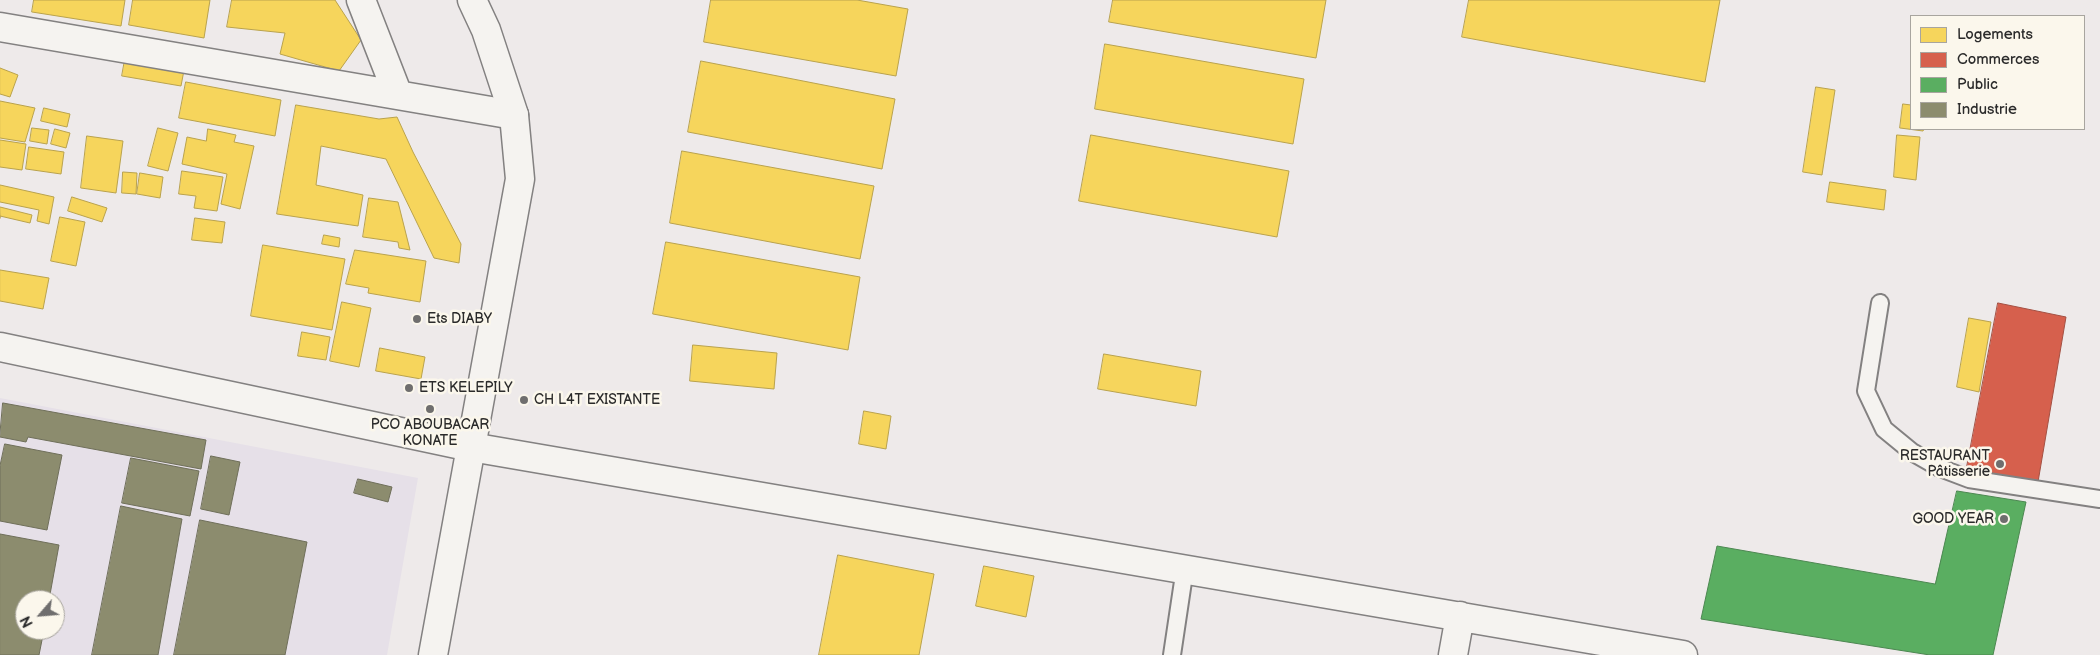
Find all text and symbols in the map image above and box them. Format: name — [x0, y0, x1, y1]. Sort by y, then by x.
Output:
legend — [1910, 15, 2085, 130]
text: Logements — [1957, 25, 2033, 44]
text: Commerces — [1957, 50, 2039, 69]
text: Public — [1957, 75, 1998, 94]
text: Industrie — [1957, 100, 2017, 119]
place label: Ets DIABY — [427, 311, 492, 327]
marker: Ets DIABY — [411, 313, 423, 325]
place label: ETS KELEPILY — [419, 380, 513, 396]
marker: ETS KELEPILY — [403, 382, 415, 394]
place label: CH L4T EXISTANTE — [534, 392, 660, 408]
marker: CH L4T EXISTANTE — [518, 394, 530, 406]
marker: PCO ABOUBACAR KONATE — [424, 403, 436, 415]
place label: PCO ABOUBACAR KONATE — [371, 417, 489, 450]
place label: RESTAURANT Pâtisserie — [1900, 448, 1990, 481]
marker: RESTAURANT Pâtisserie — [1994, 458, 2006, 470]
place label: GOOD YEAR — [1912, 511, 1994, 527]
marker: GOOD YEAR — [1998, 513, 2010, 525]
north arrow — [15, 590, 65, 640]
text: N — [17, 613, 37, 630]

